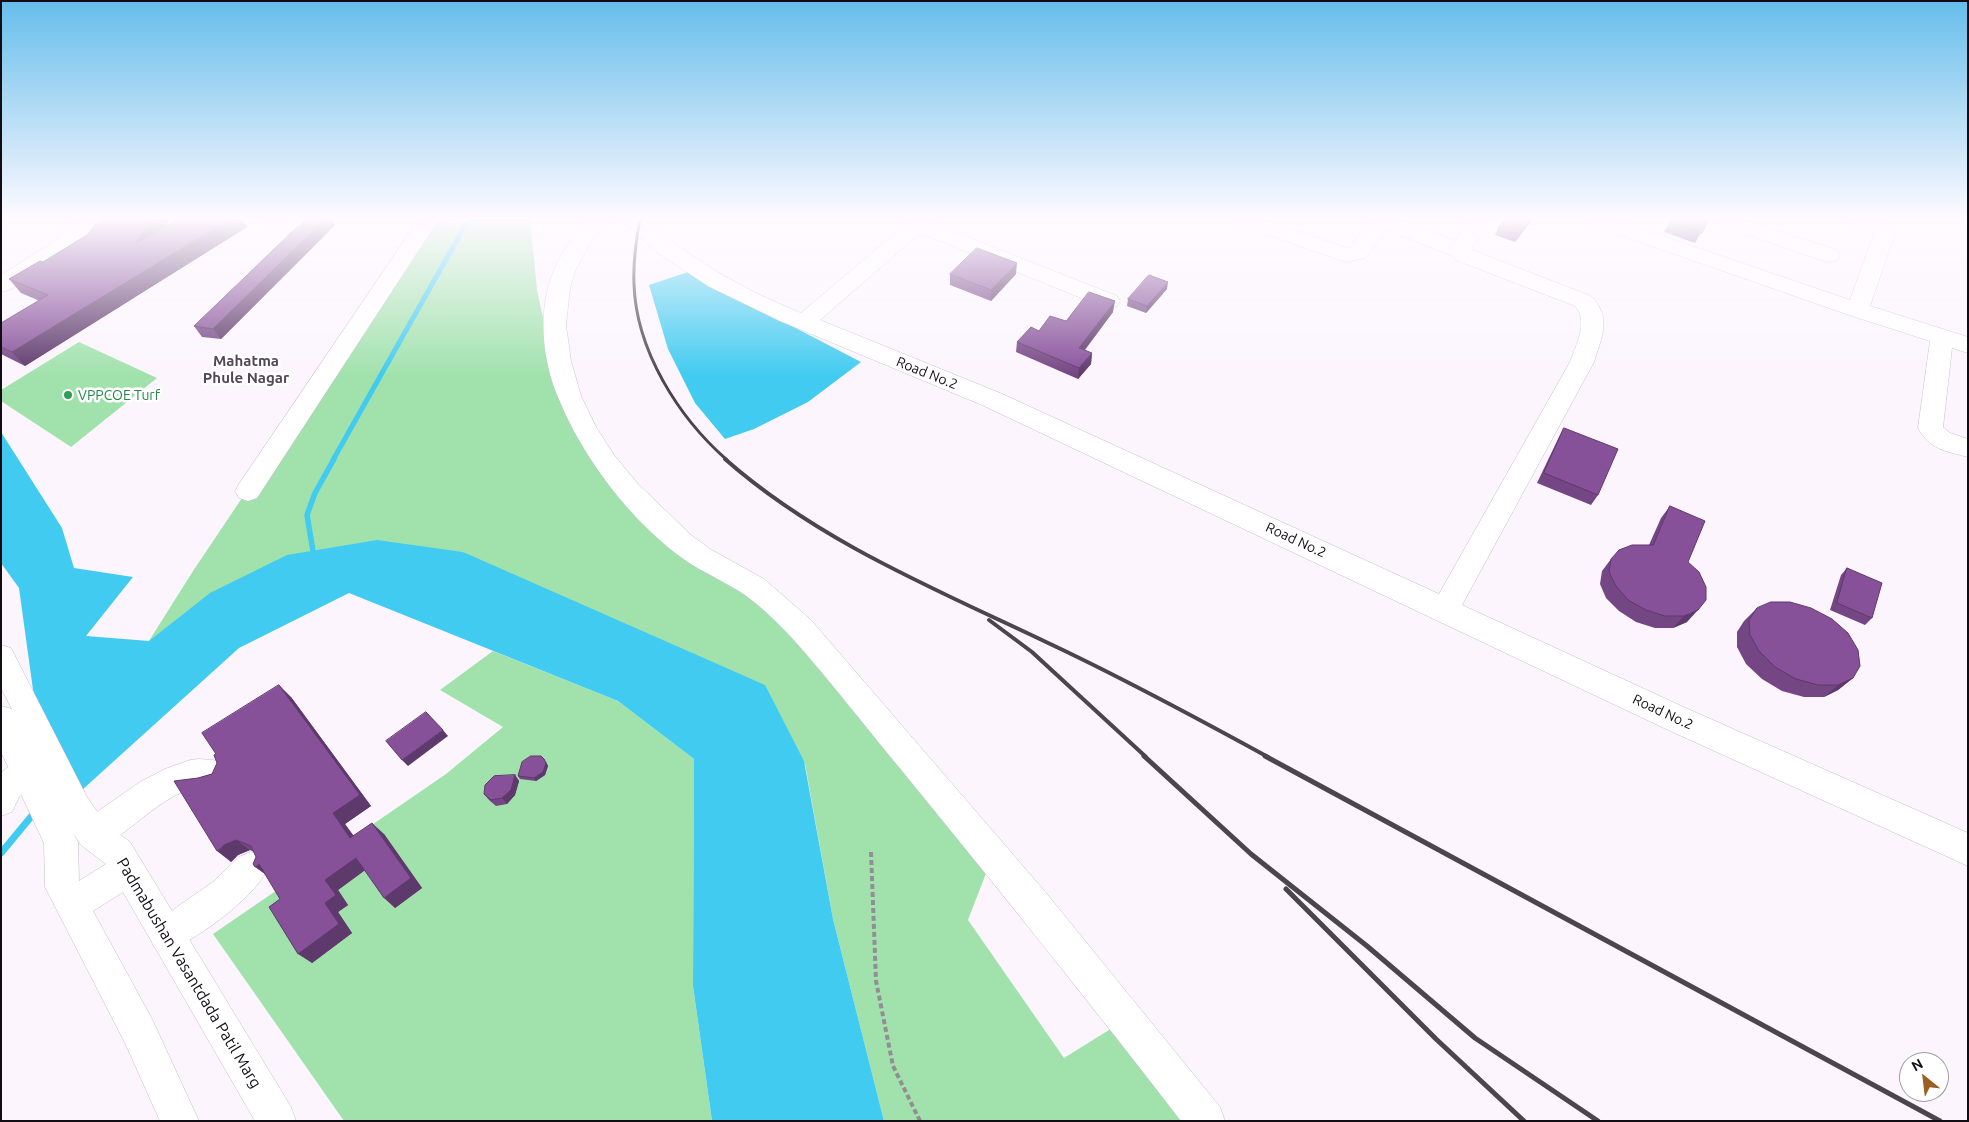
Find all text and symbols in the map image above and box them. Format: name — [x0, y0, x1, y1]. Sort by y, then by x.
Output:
district label: Mahatma Phule Nagar — [203, 352, 289, 387]
street label: Road No.2 — [894, 353, 960, 393]
place label: VPPCOE Turf — [78, 387, 160, 403]
marker: VPPCOE Turf — [62, 389, 74, 401]
street label: Road No.2 — [1263, 519, 1329, 561]
street label: Road No.2 — [1630, 691, 1696, 733]
street label: Padmabushan Vasantdada Patil Marg — [112, 854, 266, 1092]
north arrow — [1899, 1052, 1949, 1102]
text: N — [1909, 1055, 1926, 1074]

